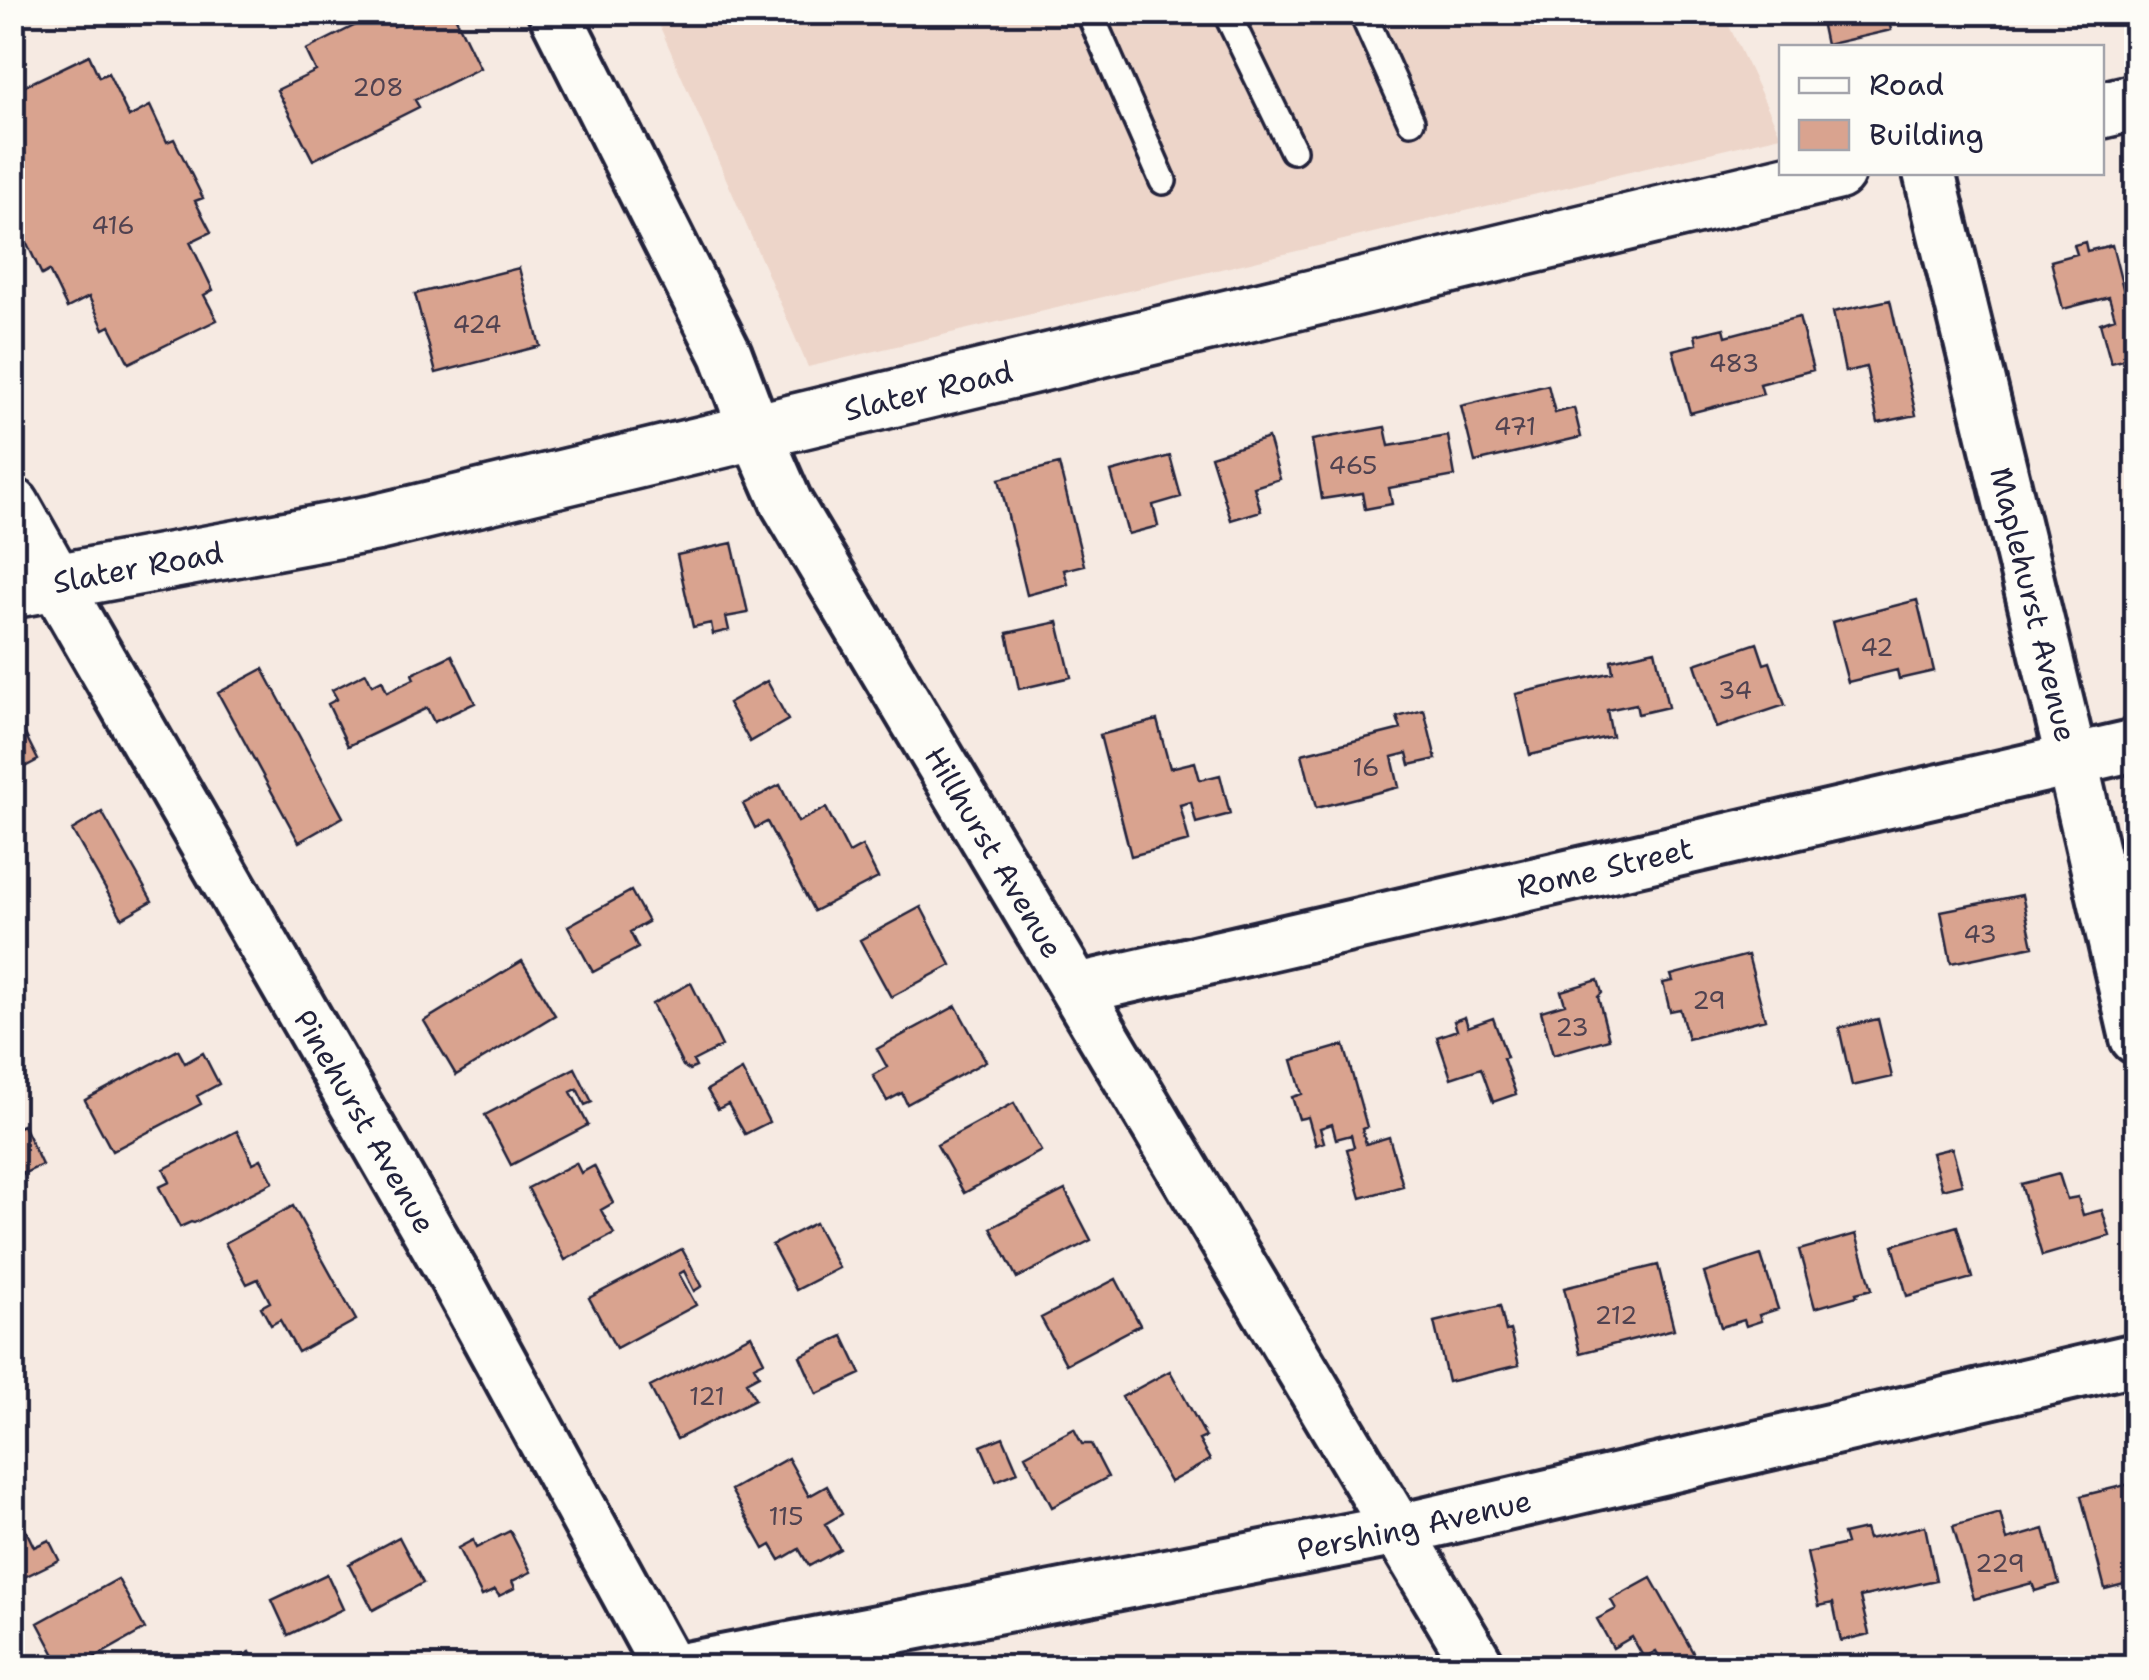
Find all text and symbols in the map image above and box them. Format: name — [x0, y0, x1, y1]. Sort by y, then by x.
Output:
legend — [1779, 45, 2104, 175]
text: Road — [1869, 64, 1944, 105]
house number: 208 — [352, 70, 404, 104]
text: Building — [1869, 114, 1984, 155]
house number: 416 — [91, 208, 135, 242]
house number: 424 — [452, 307, 502, 341]
house number: 483 — [1709, 346, 1759, 380]
street label: Slater Road — [840, 350, 1017, 430]
house number: 471 — [1494, 409, 1536, 443]
house number: 465 — [1329, 448, 1377, 482]
street label: Maplehurst Avenue — [1981, 463, 2087, 746]
street label: Slater Road — [49, 531, 226, 603]
house number: 42 — [1860, 630, 1894, 664]
house number: 34 — [1718, 673, 1752, 707]
street label: Hillhurst Avenue — [915, 739, 1073, 966]
house number: 16 — [1352, 750, 1380, 784]
street label: Rome Street — [1513, 827, 1697, 907]
house number: 43 — [1963, 917, 1997, 951]
house number: 29 — [1692, 983, 1726, 1017]
street label: Pinehurst Avenue — [285, 1002, 446, 1241]
house number: 23 — [1555, 1010, 1589, 1044]
house number: 212 — [1595, 1298, 1637, 1332]
house number: 121 — [689, 1379, 725, 1413]
street label: Pershing Avenue — [1293, 1479, 1535, 1570]
house number: 115 — [769, 1499, 803, 1533]
house number: 229 — [1975, 1546, 2025, 1580]

